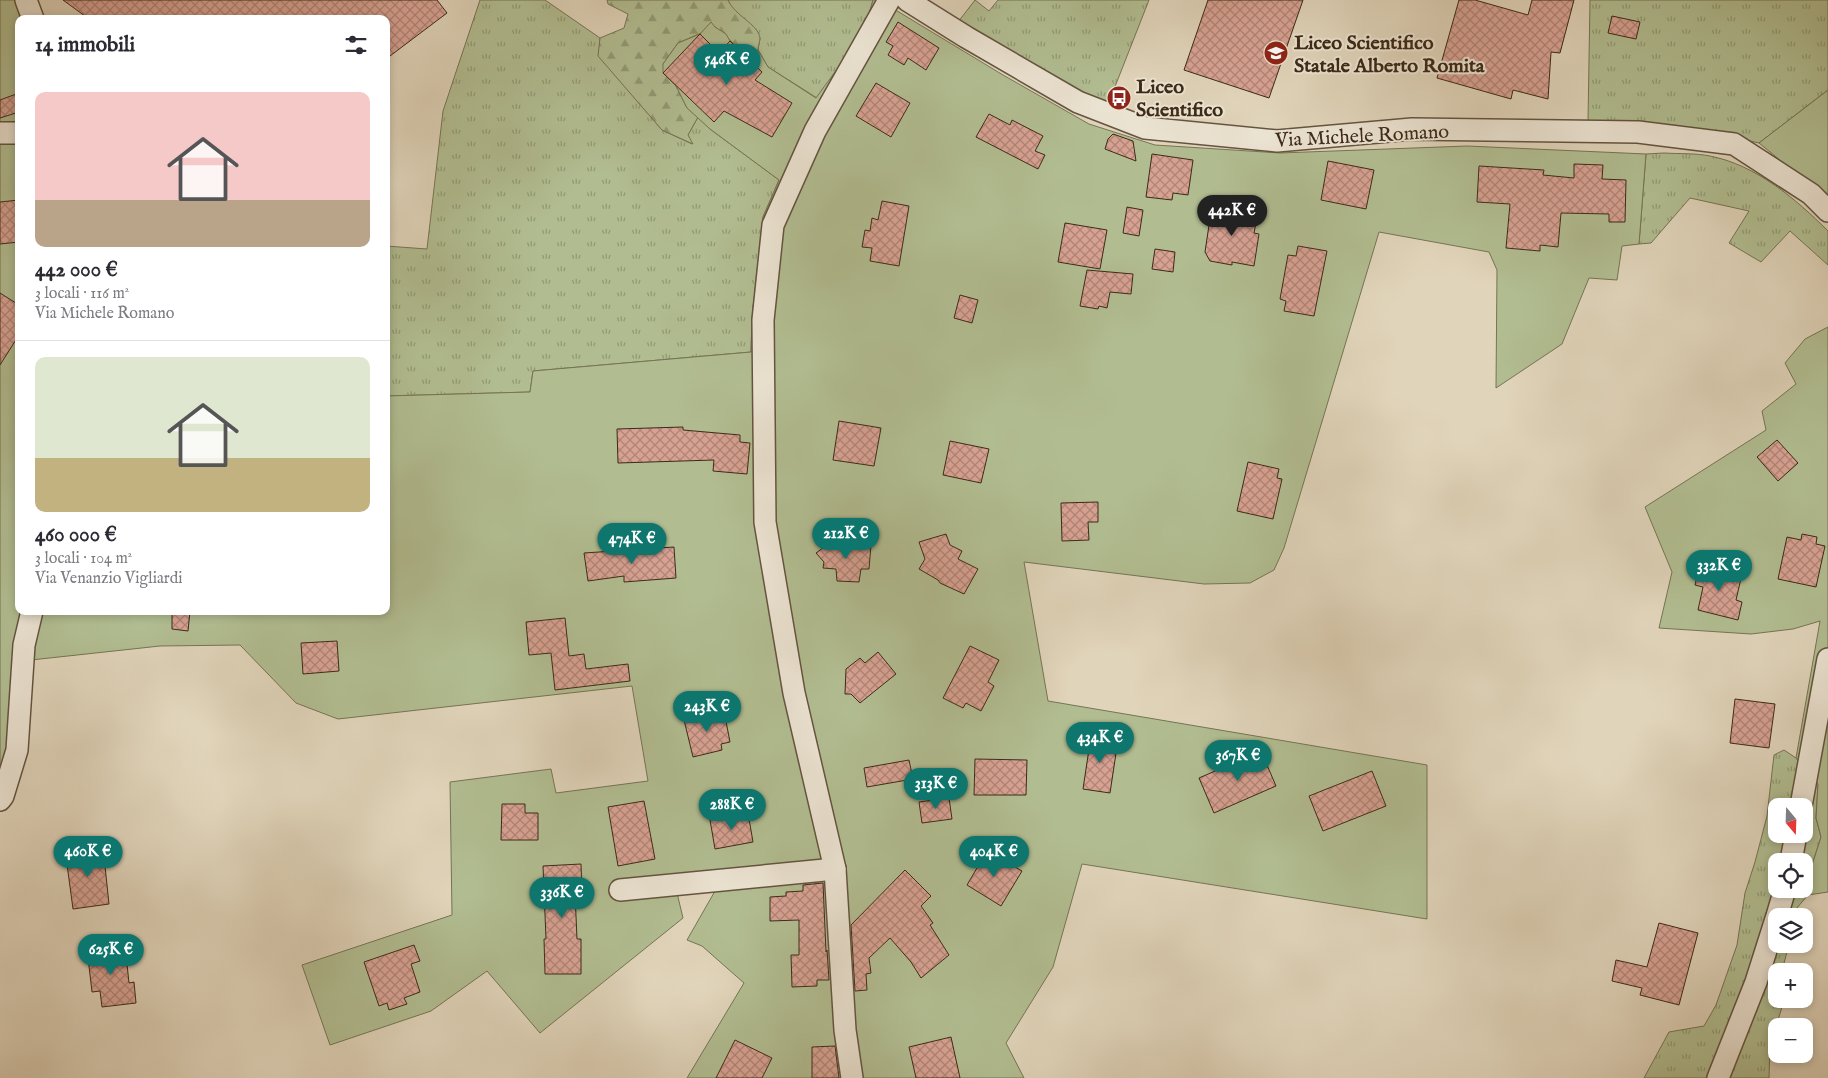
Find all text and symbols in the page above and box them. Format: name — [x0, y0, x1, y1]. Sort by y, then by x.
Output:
icon: filters — [342, 31, 370, 59]
place label: Liceo Scientifico Statale Alberto Romita — [1294, 31, 1485, 79]
text: 14 immobili — [35, 32, 135, 59]
school or university icon: Liceo Scientifico Statale Alberto Romita — [1263, 40, 1289, 66]
pin: 546K € — [686, 44, 768, 86]
text: 546K € — [705, 50, 749, 70]
place label: Liceo Scientifico — [1136, 75, 1223, 123]
bus stop icon: Liceo Scientifico — [1106, 85, 1132, 111]
street label: Via Michele Romano — [1273, 119, 1450, 154]
icon: home — [158, 124, 248, 214]
pin: 442K € — [1191, 194, 1273, 237]
text: 442K € — [1208, 201, 1256, 221]
text: 442 000 € — [35, 257, 118, 284]
text: 3 locali · 116 m² — [35, 284, 129, 304]
text: Via Michele Romano — [35, 304, 174, 324]
icon: home — [158, 390, 248, 480]
pin: 212K € — [805, 518, 887, 560]
text: 460 000 € — [35, 522, 117, 549]
pin: 474K € — [591, 522, 673, 565]
text: 212K € — [823, 524, 869, 544]
text: 474K € — [608, 529, 656, 549]
text: 3 locali · 104 m² — [35, 549, 132, 569]
pin: 332K € — [1678, 550, 1760, 592]
text: 332K € — [1697, 556, 1741, 576]
text: Via Venanzio Vigliardi — [35, 569, 183, 589]
pin: 243K € — [666, 690, 748, 733]
text: 243K € — [684, 697, 730, 717]
pin: 434K € — [1059, 722, 1141, 764]
text: 434K € — [1077, 728, 1123, 748]
pin: 367K € — [1197, 740, 1279, 782]
text: 367K € — [1216, 746, 1260, 766]
pin: 313K € — [895, 768, 977, 810]
text: 313K € — [915, 774, 957, 794]
pin: 288K € — [691, 788, 773, 831]
text: 288K € — [710, 795, 754, 815]
north arrow — [1768, 798, 1812, 842]
map controls — [1768, 798, 1813, 1063]
pin: 460K € — [47, 836, 129, 878]
pin: 404K € — [953, 836, 1035, 878]
text: 460K € — [65, 842, 111, 862]
text: 404K € — [970, 842, 1018, 862]
button: locate — [1768, 853, 1813, 898]
pin: 336K € — [521, 876, 603, 919]
text: 336K € — [540, 883, 584, 903]
button: layers — [1768, 908, 1813, 953]
pin: 625K € — [70, 934, 152, 976]
text: 625K € — [89, 940, 133, 960]
button: + — [1768, 963, 1813, 1008]
button: − — [1768, 1018, 1813, 1063]

